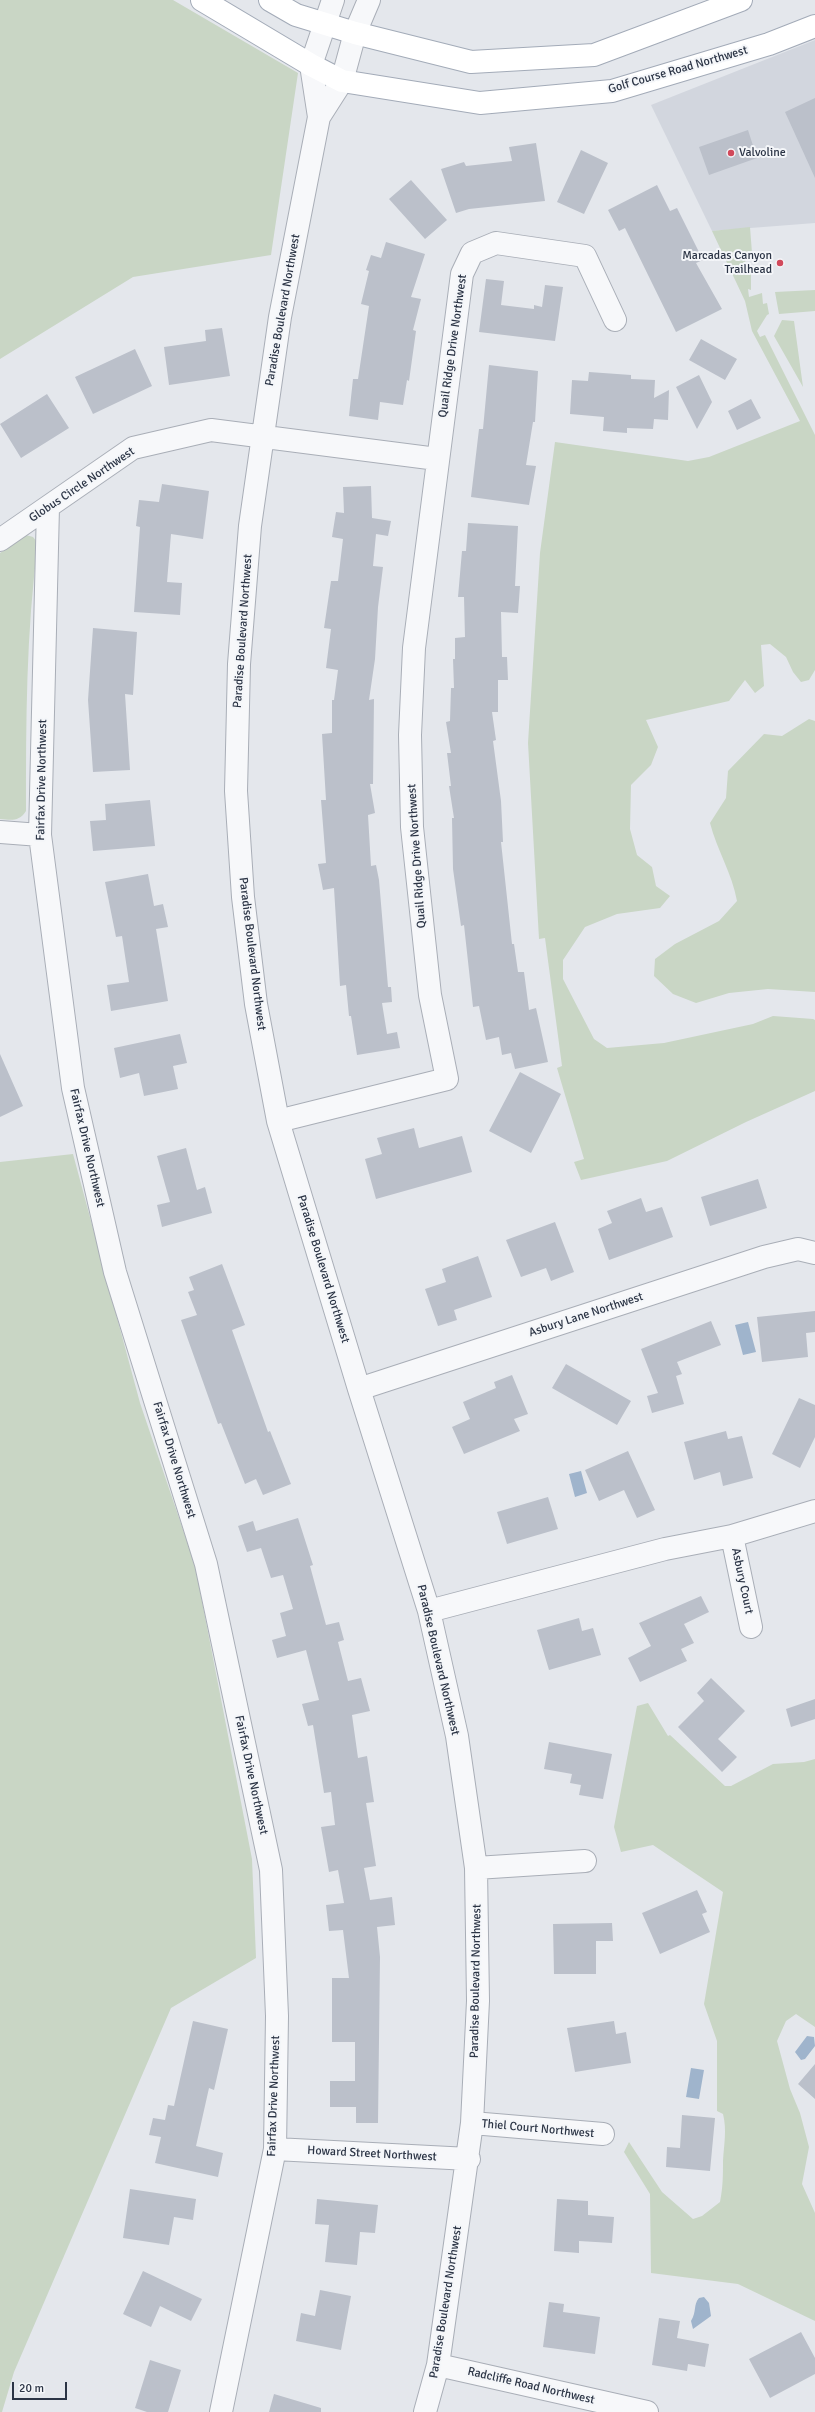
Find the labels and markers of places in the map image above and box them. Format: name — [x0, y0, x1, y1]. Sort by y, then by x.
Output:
place label: Valvoline — [739, 146, 786, 160]
marker: Valvoline — [726, 148, 736, 158]
place label: Marcadas Canyon Trailhead — [682, 249, 772, 277]
marker: Marcadas Canyon Trailhead — [775, 258, 785, 268]

